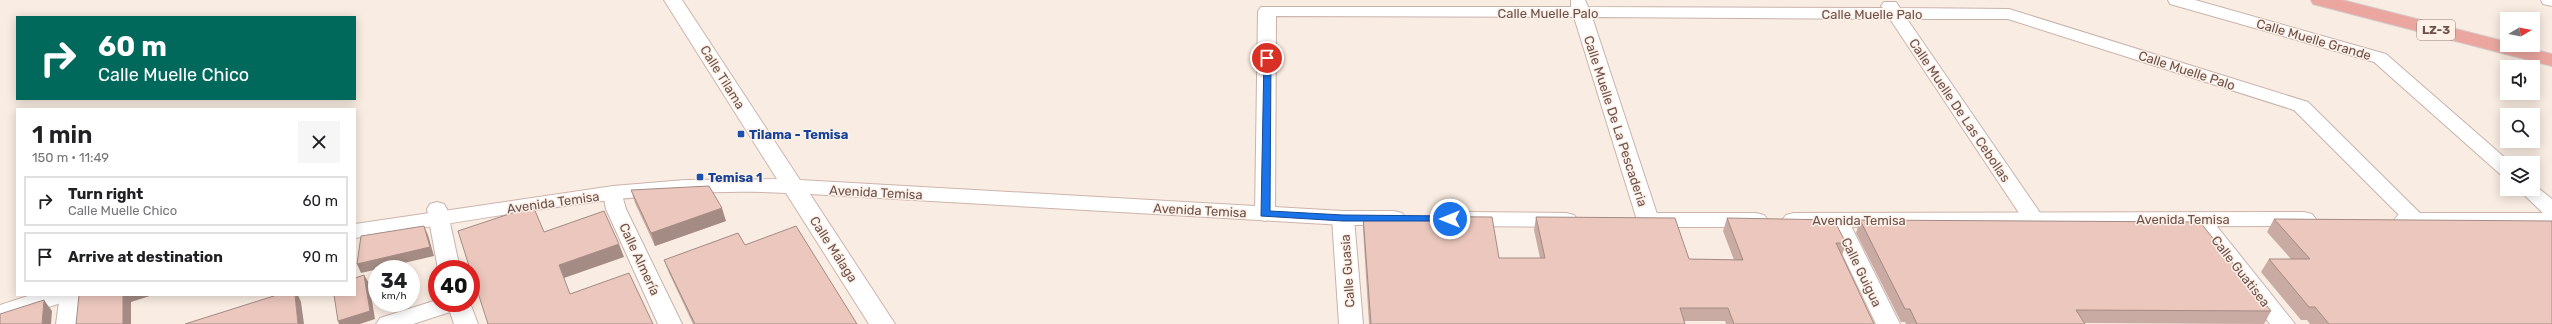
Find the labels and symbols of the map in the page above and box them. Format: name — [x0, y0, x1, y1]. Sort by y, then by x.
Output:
street label: Calle Muelle Palo — [1498, 6, 1598, 21]
street label: Calle Muelle Palo — [1822, 7, 1922, 22]
north arrow — [2500, 12, 2540, 52]
street label: Calle Muelle Grande — [2255, 16, 2373, 63]
road number: LZ-3 — [2417, 20, 2455, 40]
street label: Calle Muelle De La Pescaderia — [1581, 34, 1650, 208]
street label: Calle Muelle De Las Cebollas — [1906, 36, 2013, 185]
pin — [1250, 41, 1284, 75]
street label: Calle Tilama — [697, 43, 748, 112]
street label: Calle Muelle Palo — [2137, 48, 2237, 93]
place label: Tilama - Temisa — [749, 127, 848, 142]
marker: Tilama - Temisa — [736, 129, 746, 139]
place label: Temisa 1 — [708, 170, 762, 185]
marker: Temisa 1 — [695, 172, 705, 182]
street label: Avenida Temisa — [829, 183, 923, 202]
street label: Avenida Temisa — [506, 189, 600, 216]
position arrow — [1429, 198, 1471, 240]
street label: Avenida Temisa — [1153, 201, 1247, 220]
street label: Avenida Temisa — [2136, 212, 2230, 227]
street label: Avenida Temisa — [1812, 213, 1906, 228]
street label: Calle Málaga — [806, 214, 860, 286]
street label: Calle Almería — [616, 221, 663, 298]
street label: Calle Guatisea — [2208, 233, 2273, 310]
street label: Calle Guasia — [1337, 234, 1358, 308]
street label: Calle Guigua — [1837, 235, 1885, 310]
speed limit sign: 40 — [428, 260, 480, 312]

